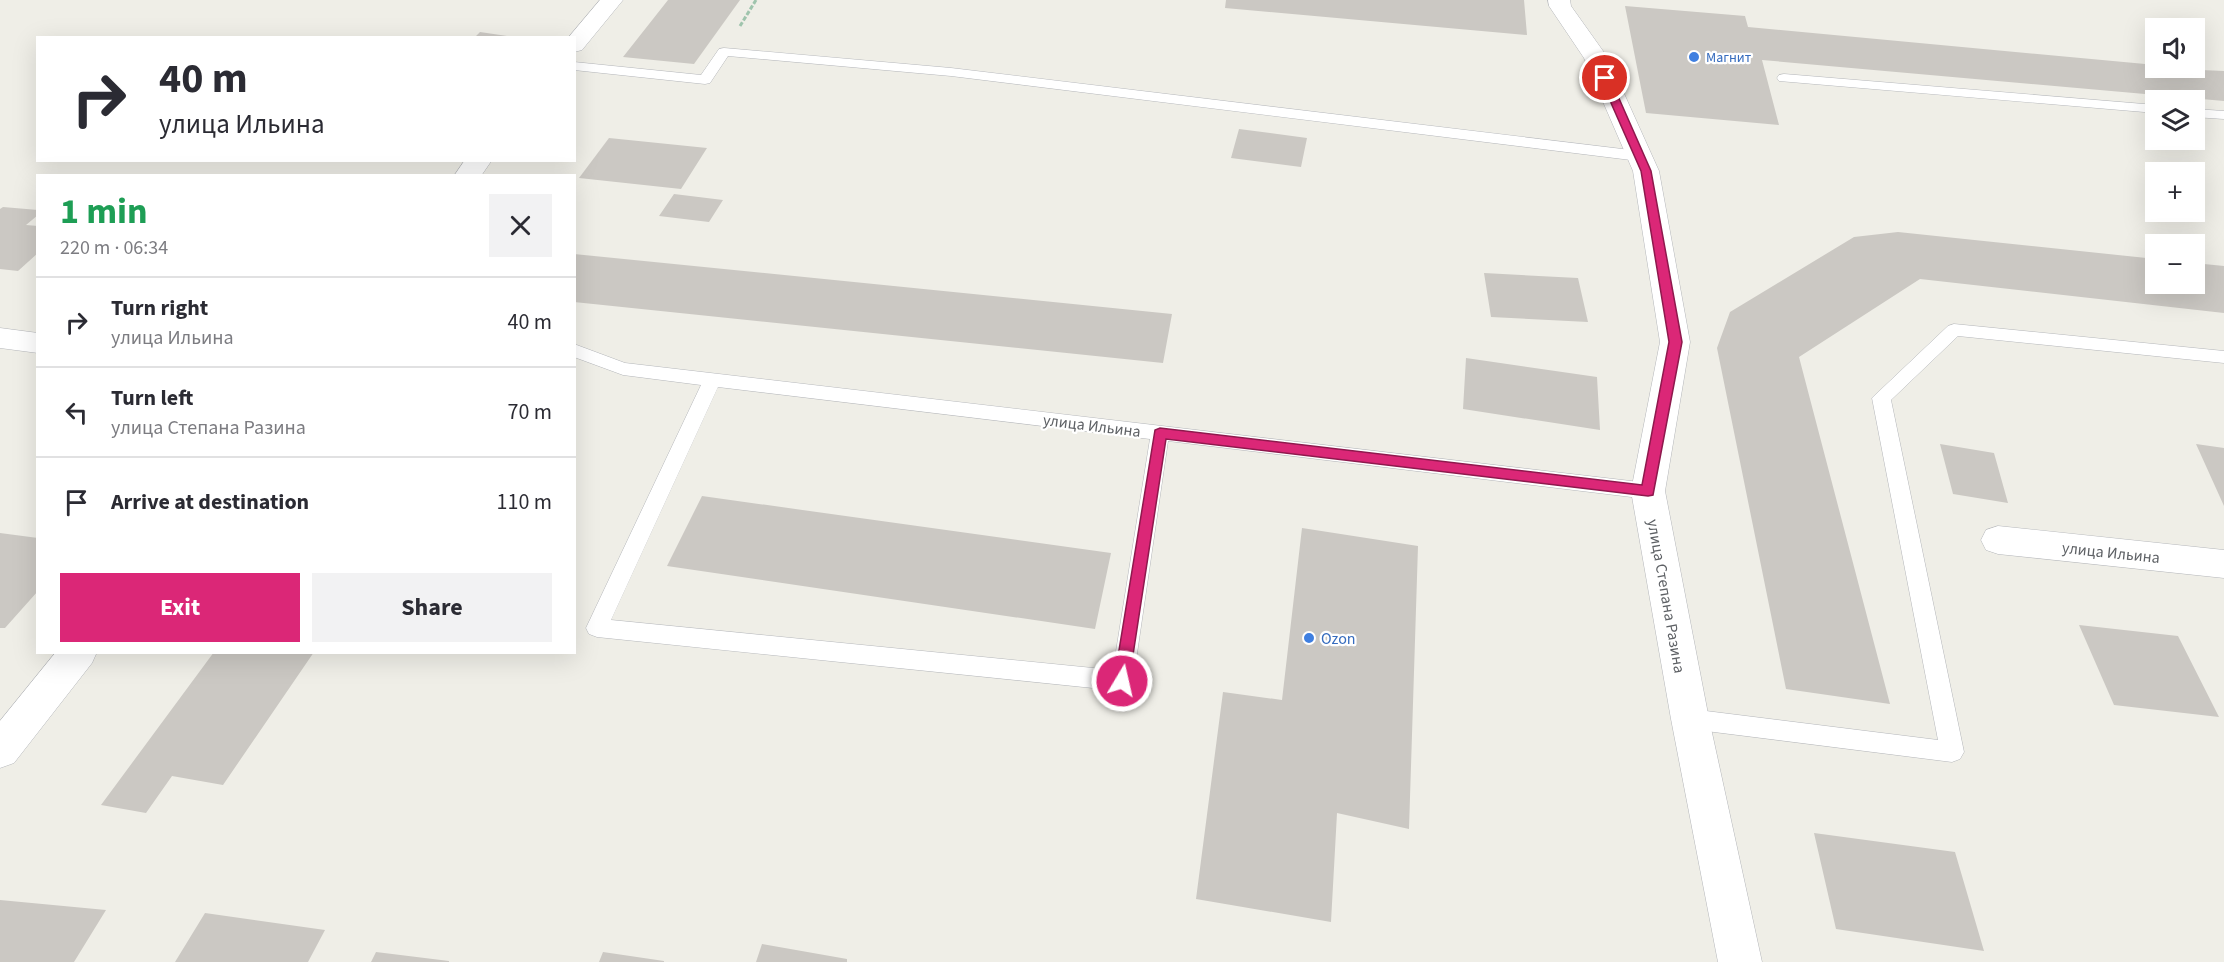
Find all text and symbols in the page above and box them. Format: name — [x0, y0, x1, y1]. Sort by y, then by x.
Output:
map controls — [2145, 18, 2205, 294]
button: sound — [2145, 18, 2205, 78]
place label: Магнит — [1706, 48, 1752, 68]
text: 40 m — [159, 49, 248, 109]
marker: Магнит — [1687, 50, 1701, 64]
pin — [1579, 52, 1630, 103]
icon: right — [60, 60, 138, 138]
icon: arrive — [1588, 61, 1621, 94]
button: layers — [2145, 90, 2205, 150]
text: улица Ильина — [159, 105, 325, 144]
button: + — [2145, 162, 2205, 222]
text: 1 min — [60, 186, 148, 237]
button: close — [489, 194, 552, 257]
text: 220 m · 06:34 — [60, 234, 168, 262]
button: − — [2145, 234, 2205, 294]
text: Turn right — [111, 292, 208, 324]
icon: right — [60, 306, 93, 339]
text: 40 m — [507, 306, 552, 338]
text: улица Ильина — [111, 324, 234, 352]
text: Turn left — [111, 382, 193, 414]
icon: left — [60, 396, 93, 429]
text: 70 m — [507, 396, 552, 428]
street label: улица Ильина — [1042, 409, 1142, 443]
text: улица Степана Разина — [111, 414, 306, 442]
icon: arrive — [60, 486, 93, 519]
text: Arrive at destination — [111, 486, 309, 518]
text: 110 m — [497, 486, 552, 518]
street label: улица Степана Разина — [1642, 517, 1690, 675]
street label: улица Ильина — [2061, 537, 2161, 569]
button: Exit — [60, 573, 300, 642]
button: Share — [312, 573, 552, 642]
place label: Ozon — [1321, 628, 1356, 650]
marker: Ozon — [1302, 631, 1316, 645]
position arrow — [1090, 649, 1154, 713]

